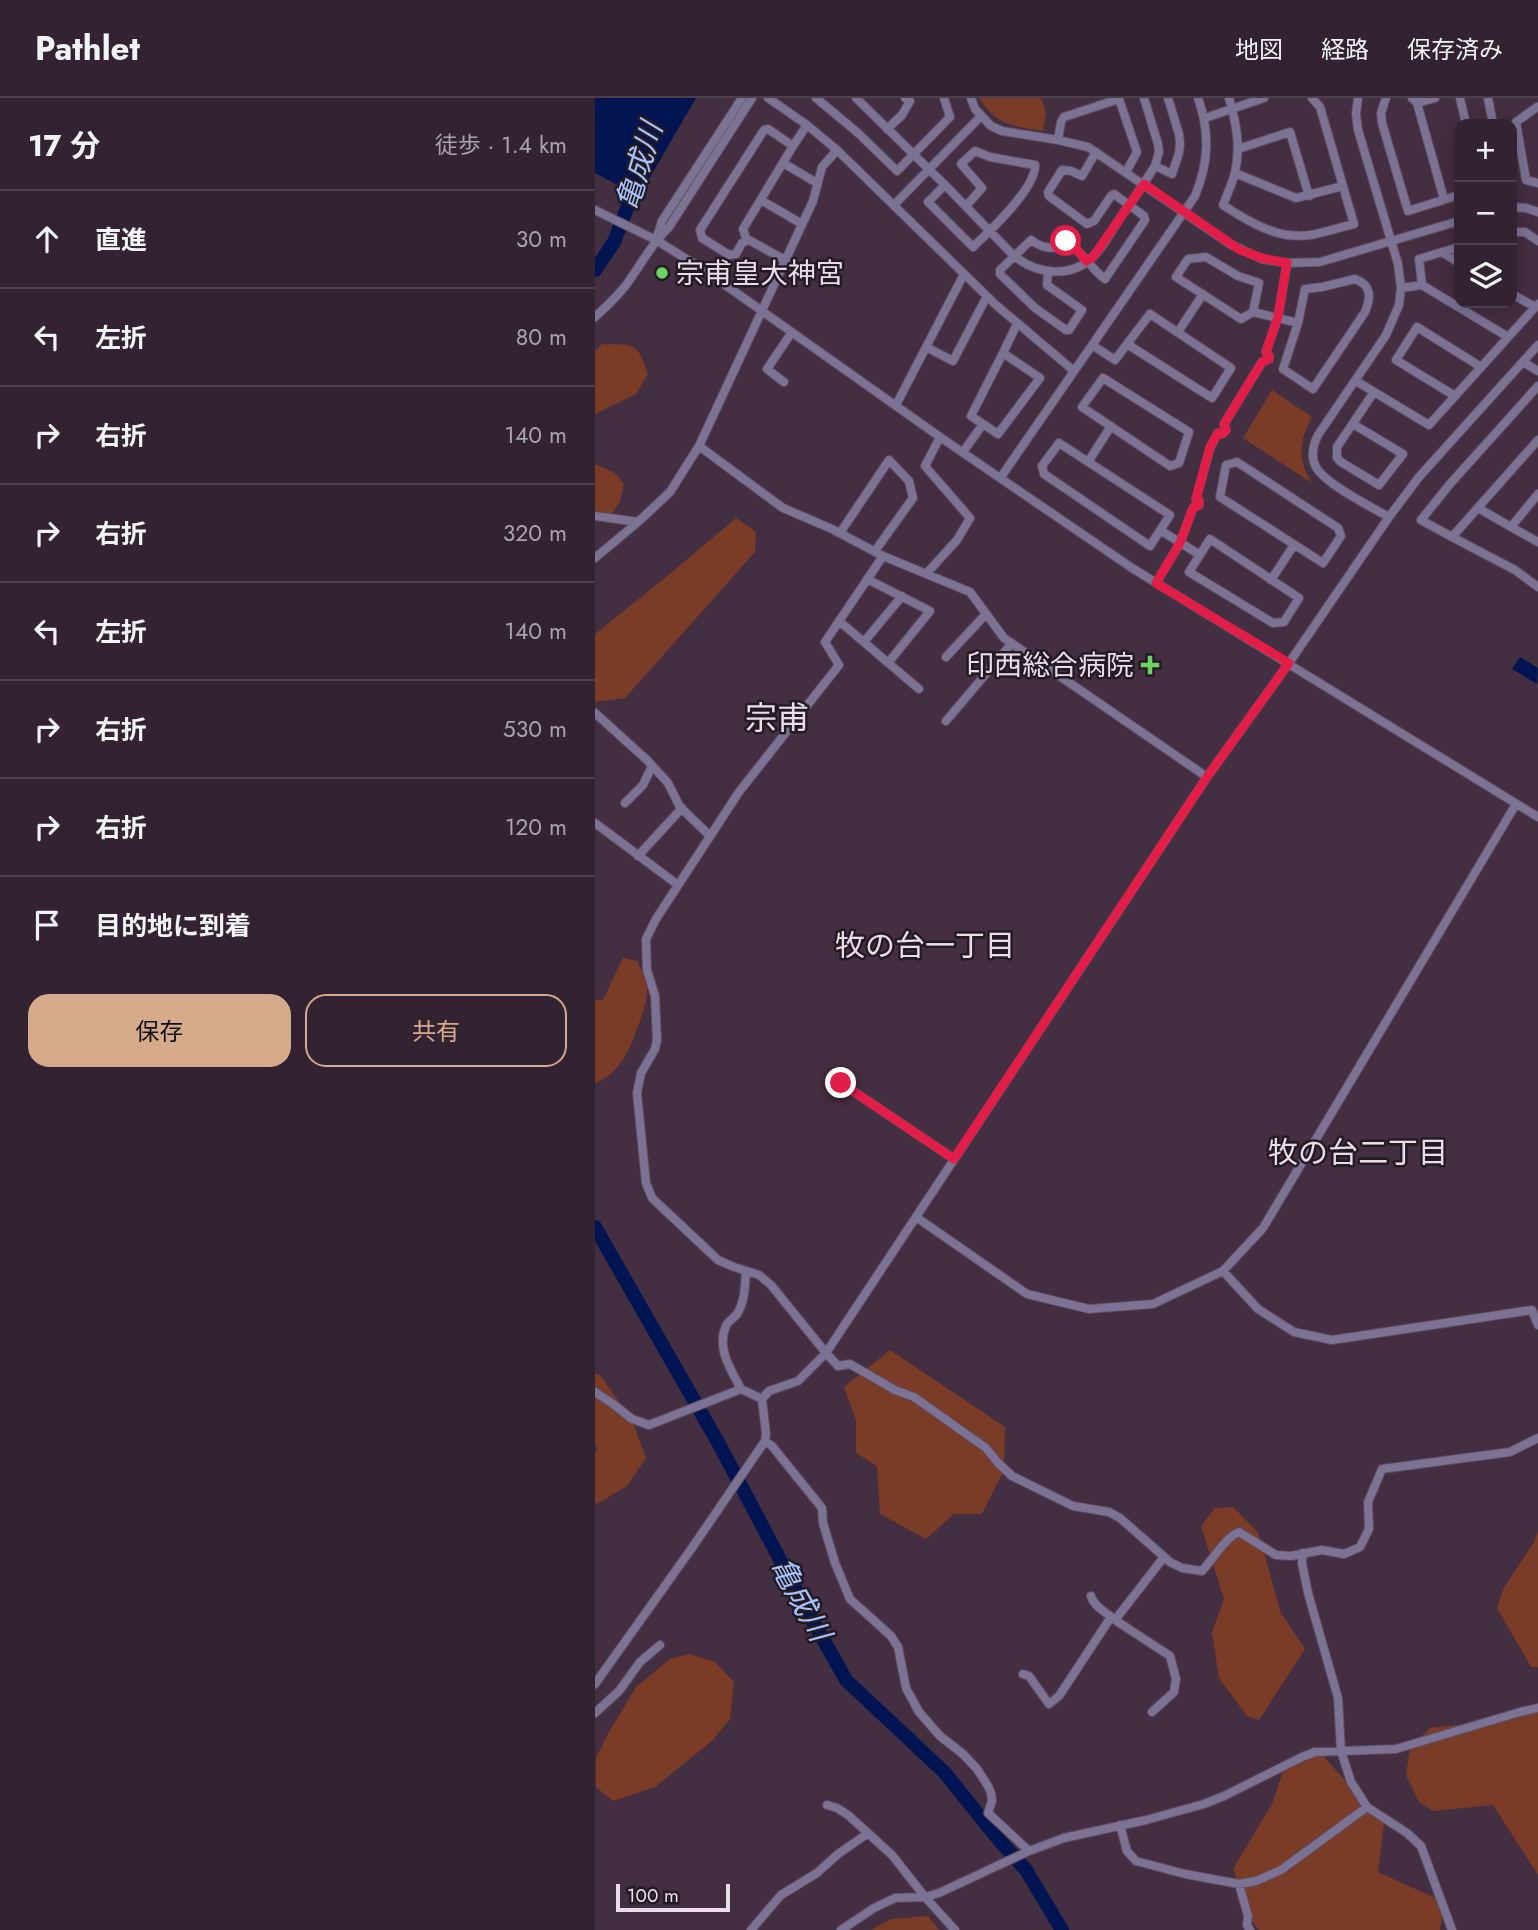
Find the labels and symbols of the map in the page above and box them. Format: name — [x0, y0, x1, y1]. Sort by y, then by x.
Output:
water label: 亀成川 — [605, 114, 674, 215]
route start — [1050, 225, 1081, 256]
place label: 宗甫皇大神宮 — [676, 253, 844, 294]
marker: 宗甫皇大神宮 — [654, 265, 670, 281]
place label: 印西総合病院 — [966, 645, 1134, 686]
marker: 印西総合病院 — [1140, 655, 1160, 675]
district label: 宗甫 — [745, 695, 809, 741]
district label: 牧の台一丁目 — [835, 924, 1015, 967]
route end — [825, 1067, 856, 1098]
district label: 牧の台二丁目 — [1268, 1131, 1448, 1174]
water label: 亀成川 — [760, 1549, 843, 1651]
scale bar — [616, 1881, 730, 1913]

